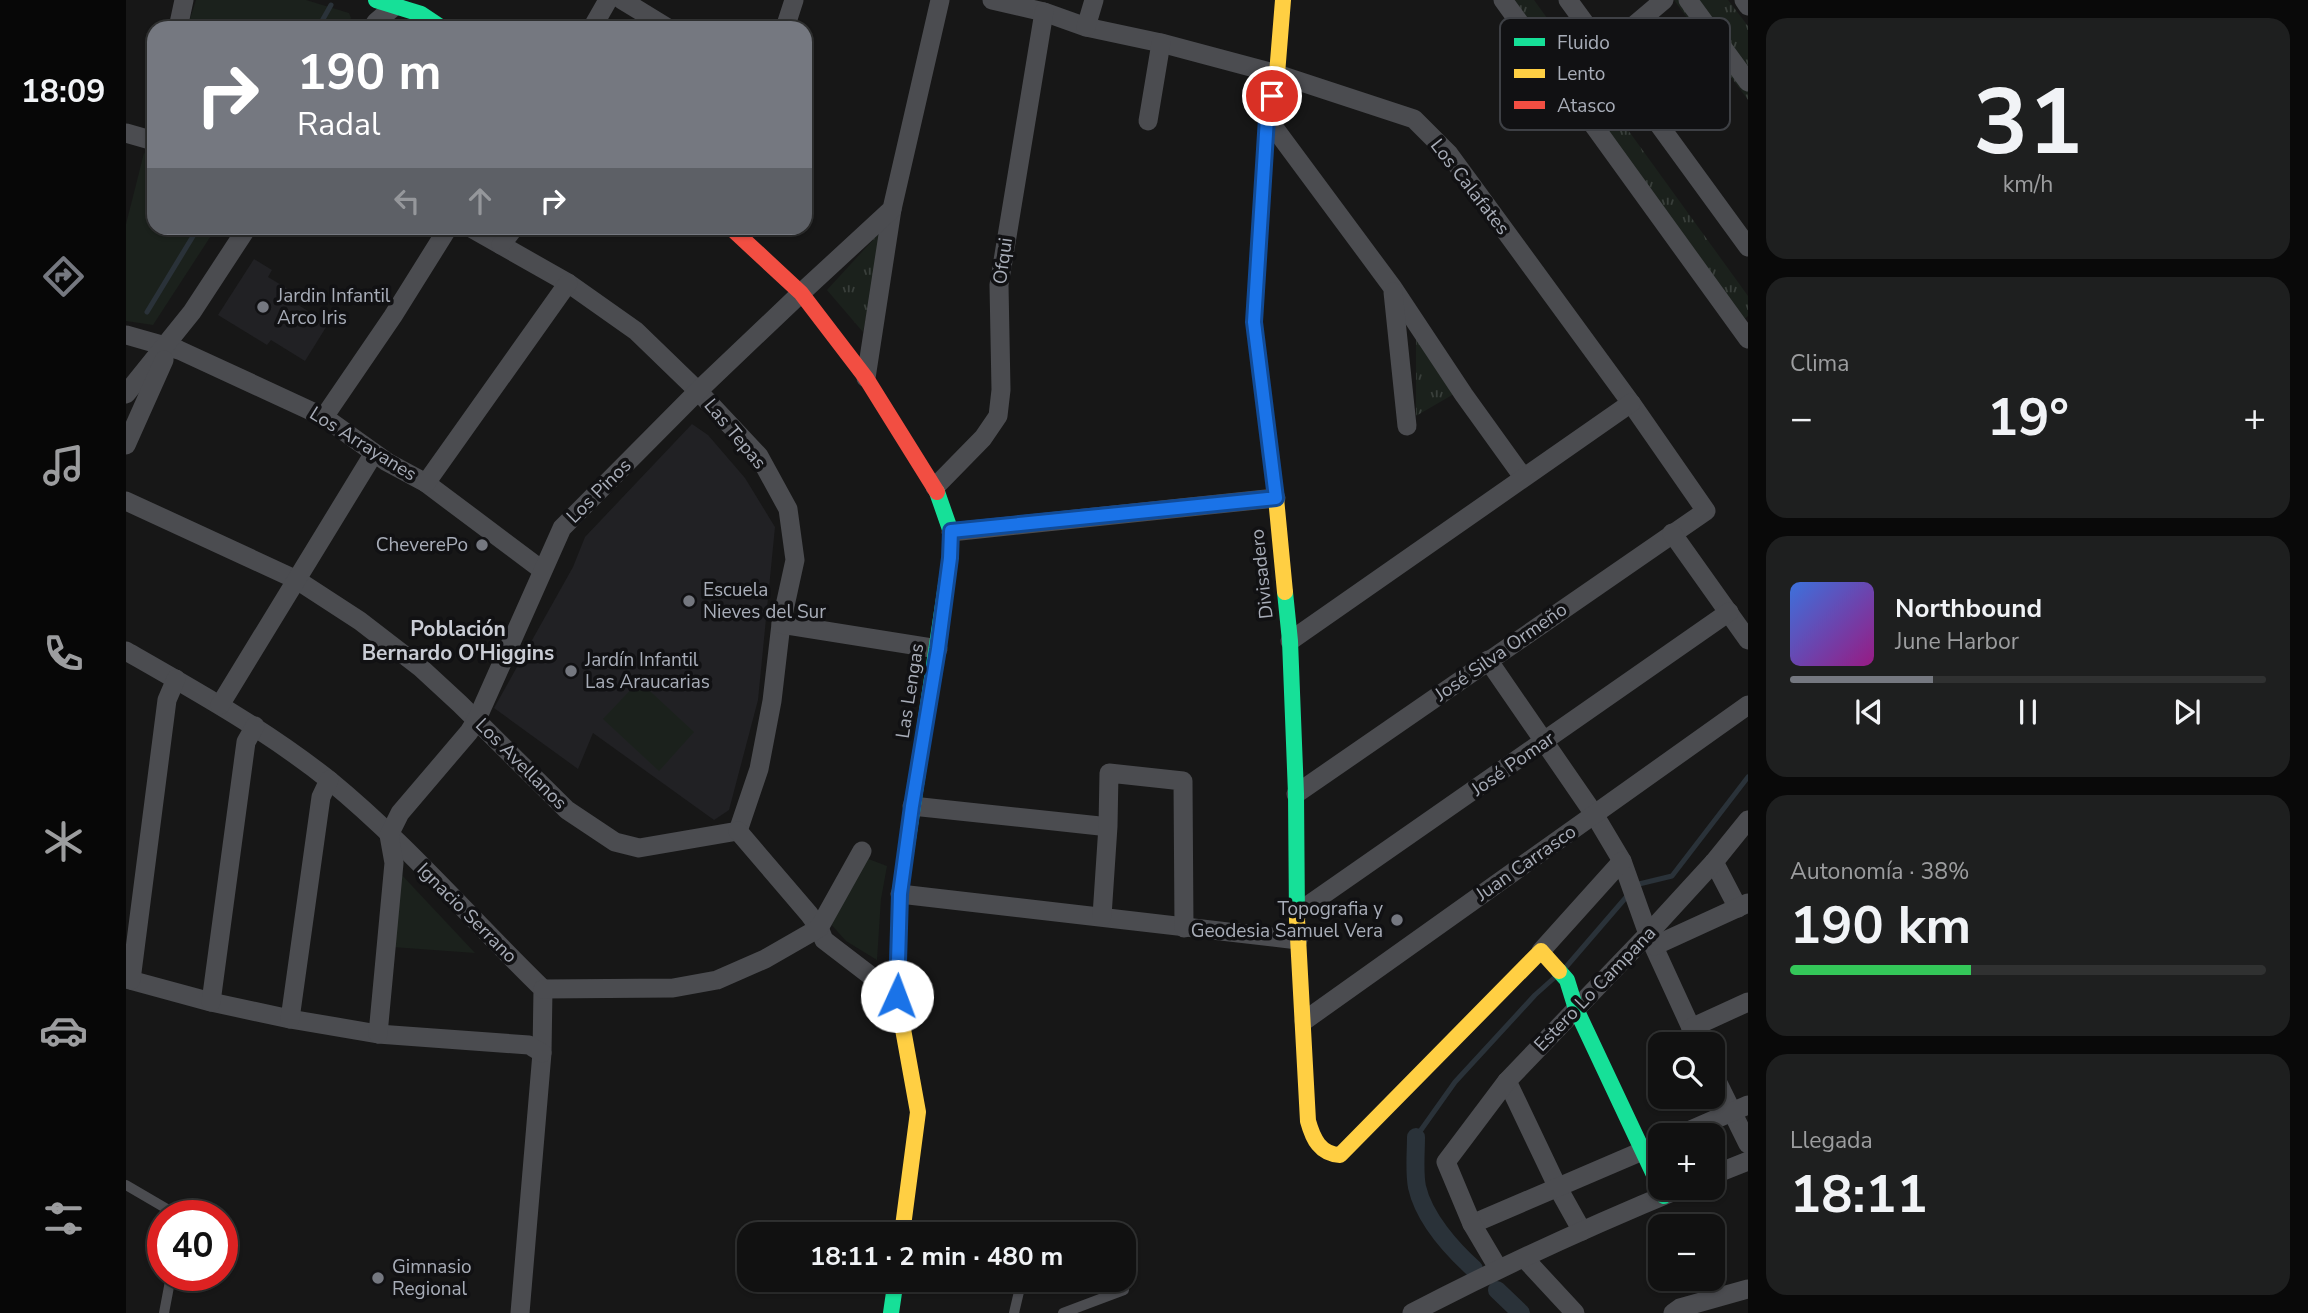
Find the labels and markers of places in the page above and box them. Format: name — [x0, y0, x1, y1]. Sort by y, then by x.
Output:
pin — [1242, 66, 1302, 126]
place label: Jardin Infantil Arco Iris — [276, 283, 391, 331]
marker: Jardin Infantil Arco Iris — [255, 299, 271, 315]
place label: CheverePo — [376, 532, 468, 558]
marker: CheverePo — [474, 537, 490, 553]
place label: Escuela Nieves del Sur — [703, 577, 826, 625]
marker: Escuela Nieves del Sur — [681, 593, 697, 609]
place label: Jardín Infantil Las Araucarias — [584, 647, 710, 695]
marker: Jardín Infantil Las Araucarias — [563, 663, 579, 679]
place label: Topografia y Geodesia Samuel Vera — [1191, 896, 1383, 944]
marker: Topografia y Geodesia Samuel Vera — [1389, 912, 1405, 928]
place label: Gimnasio Regional — [392, 1254, 471, 1302]
marker: Gimnasio Regional — [370, 1270, 386, 1286]

